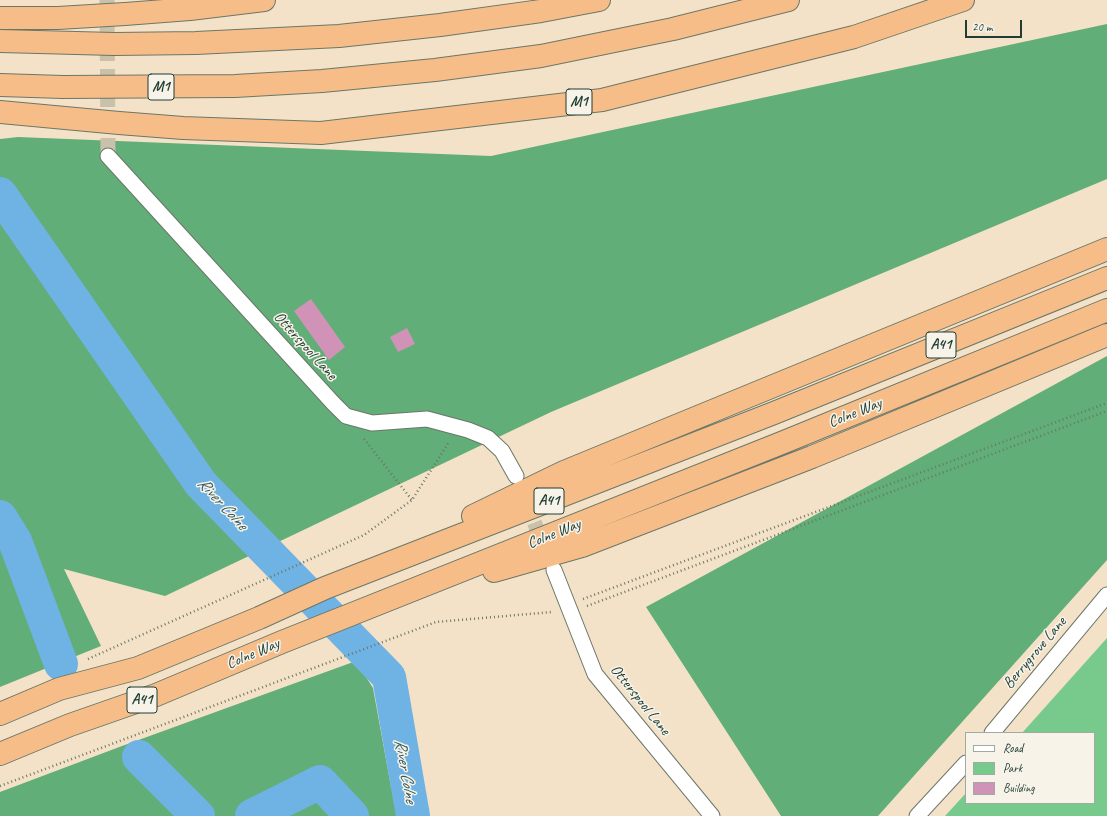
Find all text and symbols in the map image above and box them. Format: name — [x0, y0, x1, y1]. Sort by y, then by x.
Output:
scale bar — [967, 12, 1024, 38]
text: 20 m — [972, 19, 992, 35]
road number: M1 — [148, 74, 174, 100]
road number: M1 — [566, 89, 592, 115]
street label: Otterspool Lane — [269, 308, 341, 384]
road number: A41 — [926, 332, 956, 358]
street label: Colne Way — [826, 394, 884, 432]
water label: River Colne — [193, 474, 251, 534]
road number: A41 — [534, 488, 564, 514]
street label: Colne Way — [525, 515, 583, 553]
street label: Berrygrove Lane — [999, 613, 1071, 693]
street label: Colne Way — [224, 634, 282, 674]
street label: Otterspool Lane — [606, 661, 674, 739]
road number: A41 — [127, 687, 157, 713]
legend — [965, 732, 1095, 804]
water label: River Colne — [389, 738, 421, 804]
text: Road — [1003, 740, 1023, 756]
text: Park — [1003, 760, 1022, 776]
text: Building — [1003, 780, 1035, 796]

